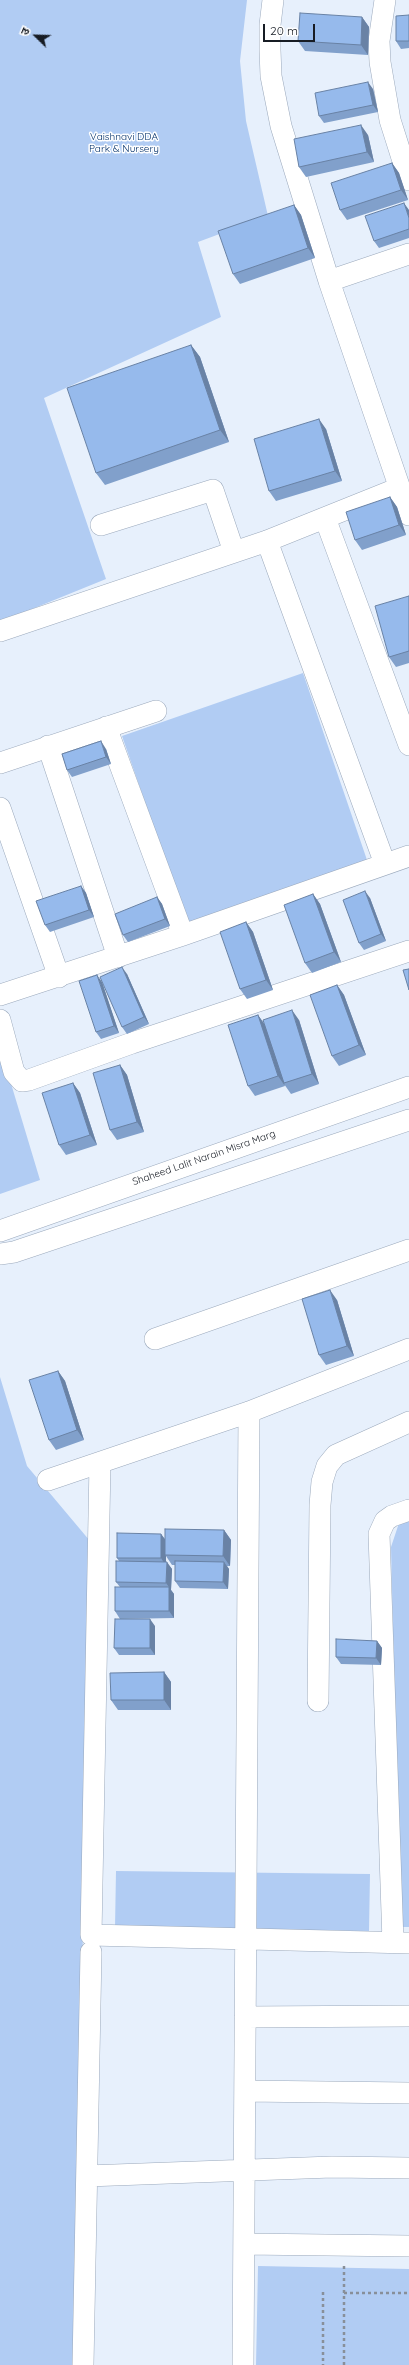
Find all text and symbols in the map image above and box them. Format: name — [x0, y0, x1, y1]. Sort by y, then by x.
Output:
north arrow — [16, 16, 56, 56]
scale bar — [265, 16, 317, 42]
text: 20 m — [270, 23, 298, 38]
text: उ — [17, 26, 33, 37]
park label: Vaishnavi DDA Park & Nursery — [89, 131, 159, 154]
street label: Shaheed Lalit Narain Misra Marg — [131, 1128, 277, 1188]

